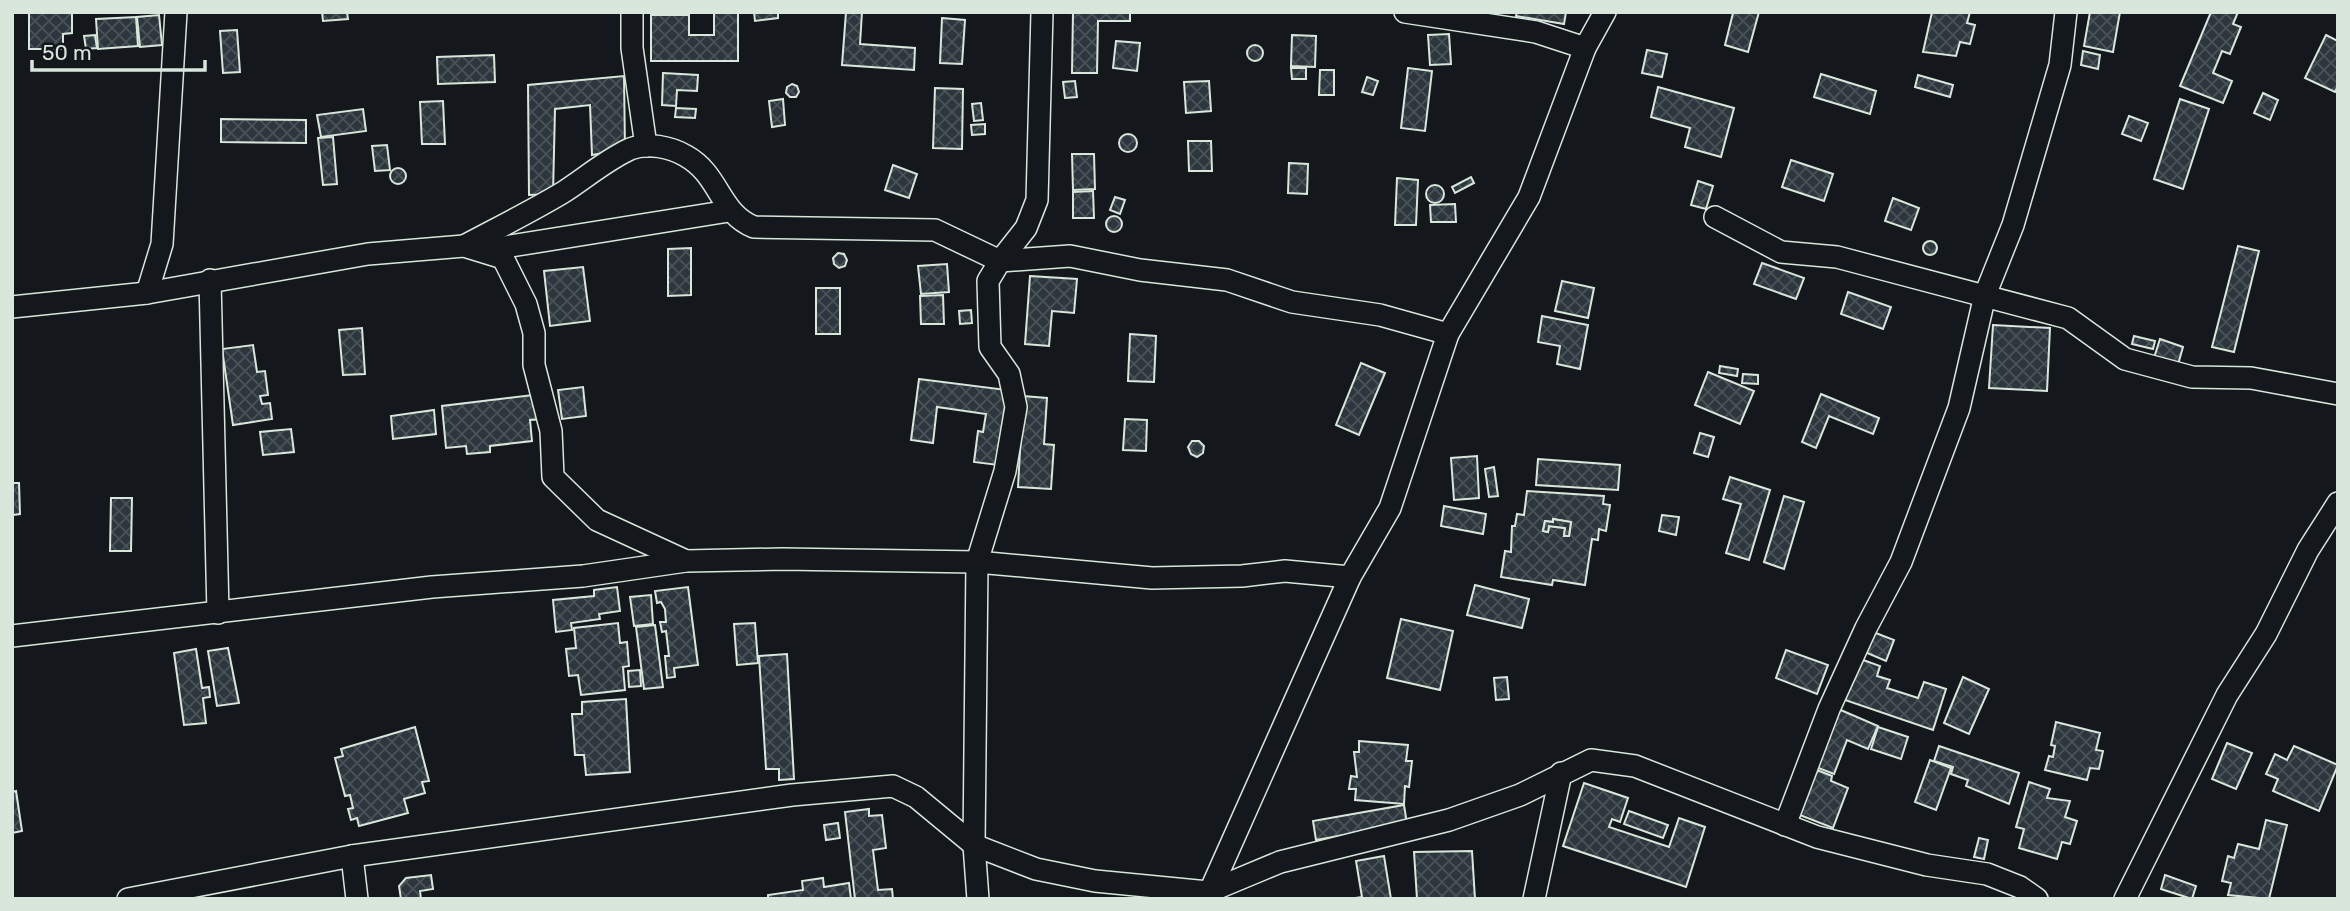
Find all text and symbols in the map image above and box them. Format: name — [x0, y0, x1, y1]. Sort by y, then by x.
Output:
scale bar — [32, 28, 205, 72]
text: 50 m — [42, 40, 92, 65]

